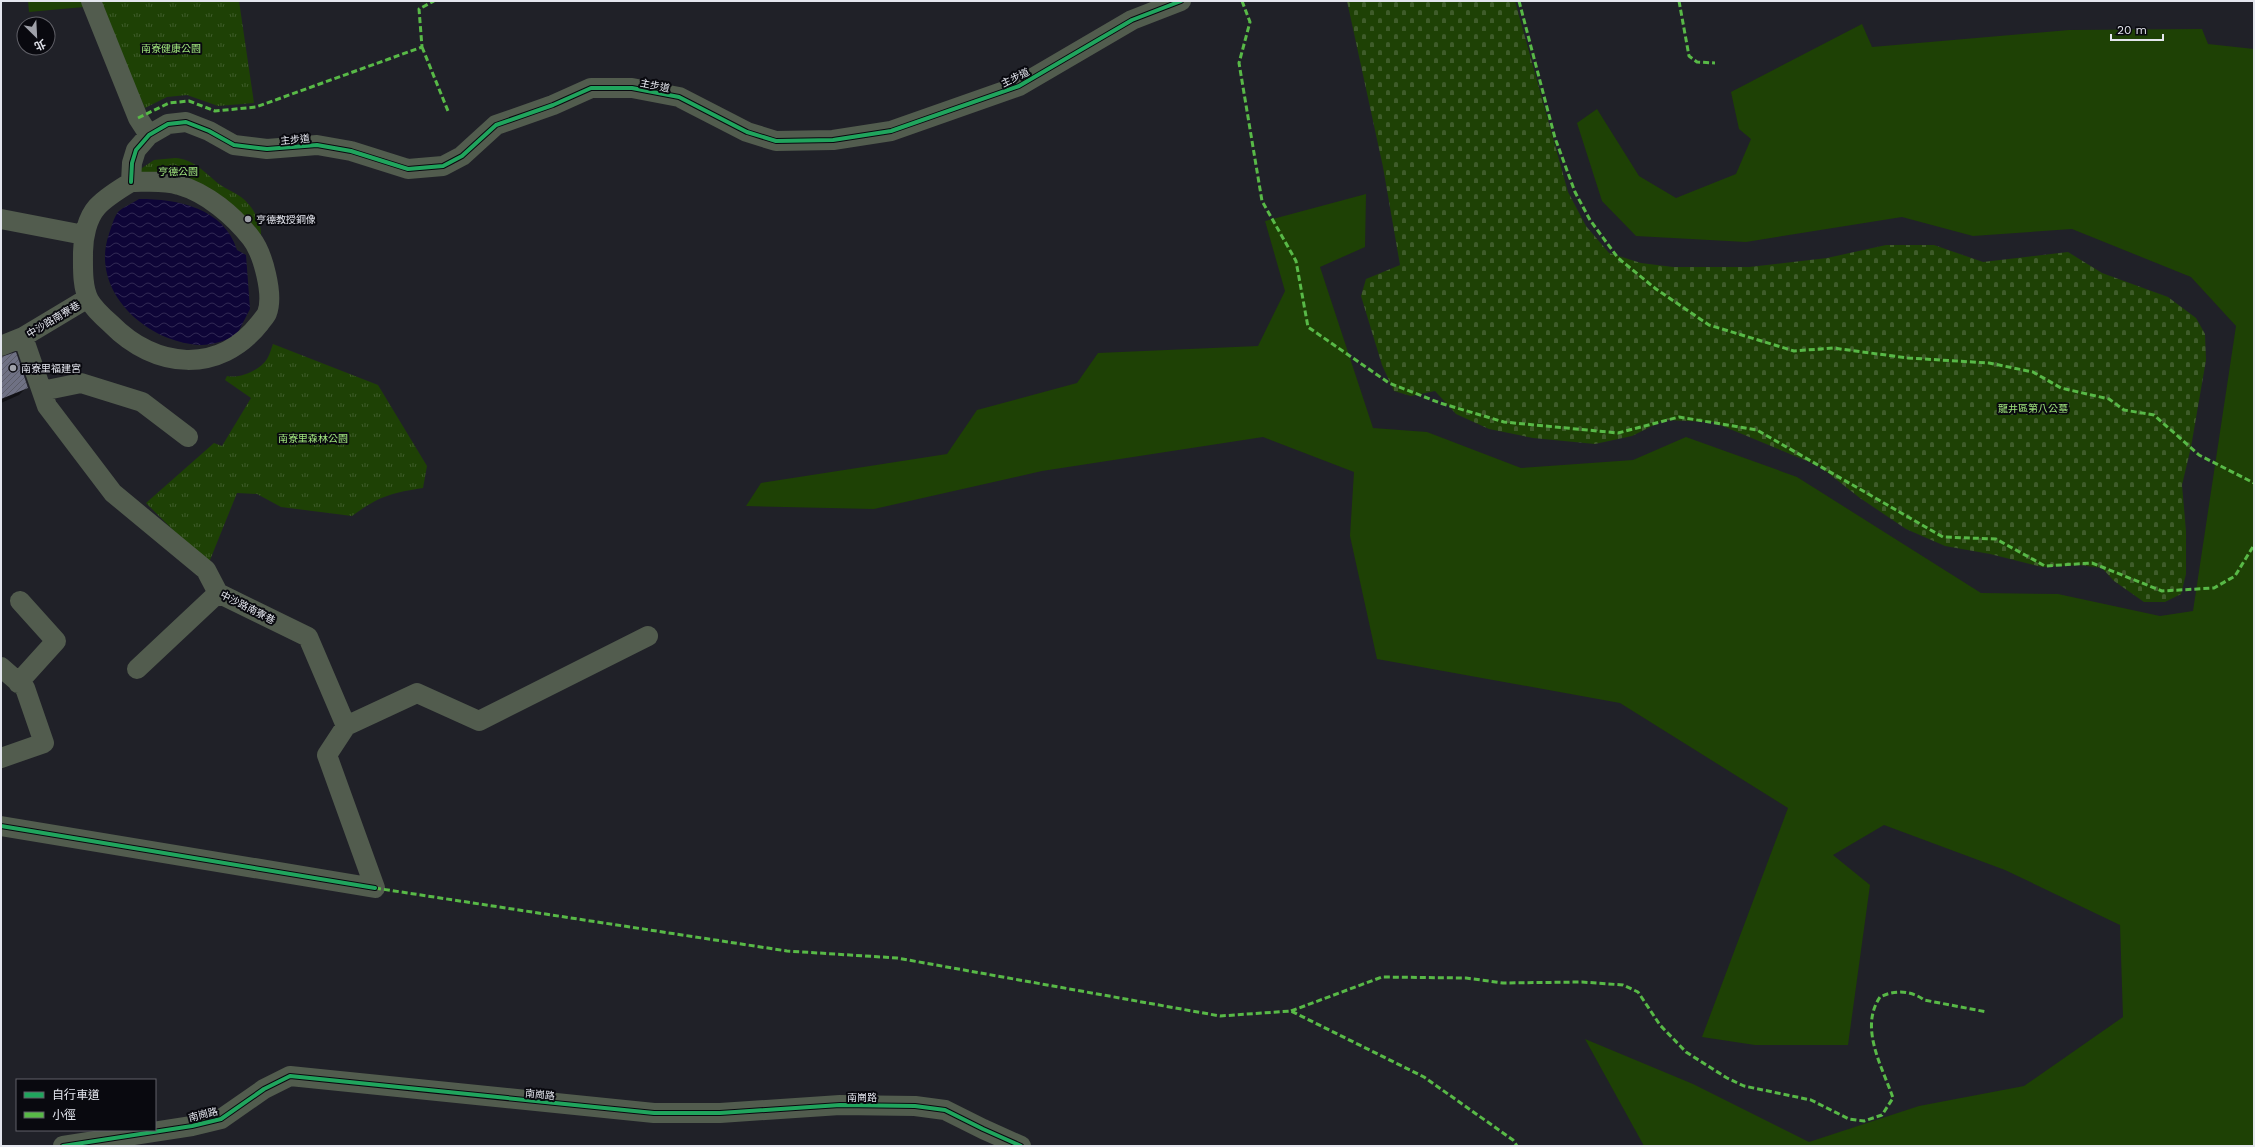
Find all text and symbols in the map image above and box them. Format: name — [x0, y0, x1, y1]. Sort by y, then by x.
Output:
north arrow — [16, 16, 56, 56]
scale bar — [2111, 16, 2163, 42]
text: 20 m — [2117, 23, 2147, 37]
text: 北 — [32, 37, 48, 53]
park label: 南寮健康公園 — [141, 43, 201, 54]
street label: 主步道 — [999, 66, 1031, 89]
street label: 主步道 — [639, 77, 671, 94]
street label: 主步道 — [280, 133, 310, 146]
park label: 亨德公園 — [158, 166, 198, 177]
marker: 亨德教授銅像 — [243, 214, 253, 224]
place label: 亨德教授銅像 — [256, 214, 316, 225]
street label: 中沙路南寮巷 — [25, 299, 82, 340]
marker: 南寮里福建宮 — [8, 363, 18, 373]
place label: 南寮里福建宮 — [21, 363, 81, 374]
park label: 龍井區第八公墓 — [1998, 403, 2068, 414]
park label: 南寮里森林公園 — [278, 433, 348, 444]
street label: 中沙路南寮巷 — [219, 589, 277, 626]
legend — [16, 1079, 156, 1131]
street label: 南崗路 — [524, 1087, 555, 1102]
text: 自行車道 — [52, 1088, 100, 1102]
street label: 南崗路 — [847, 1092, 877, 1103]
street label: 南崗路 — [187, 1106, 219, 1123]
text: 小徑 — [52, 1108, 76, 1122]

